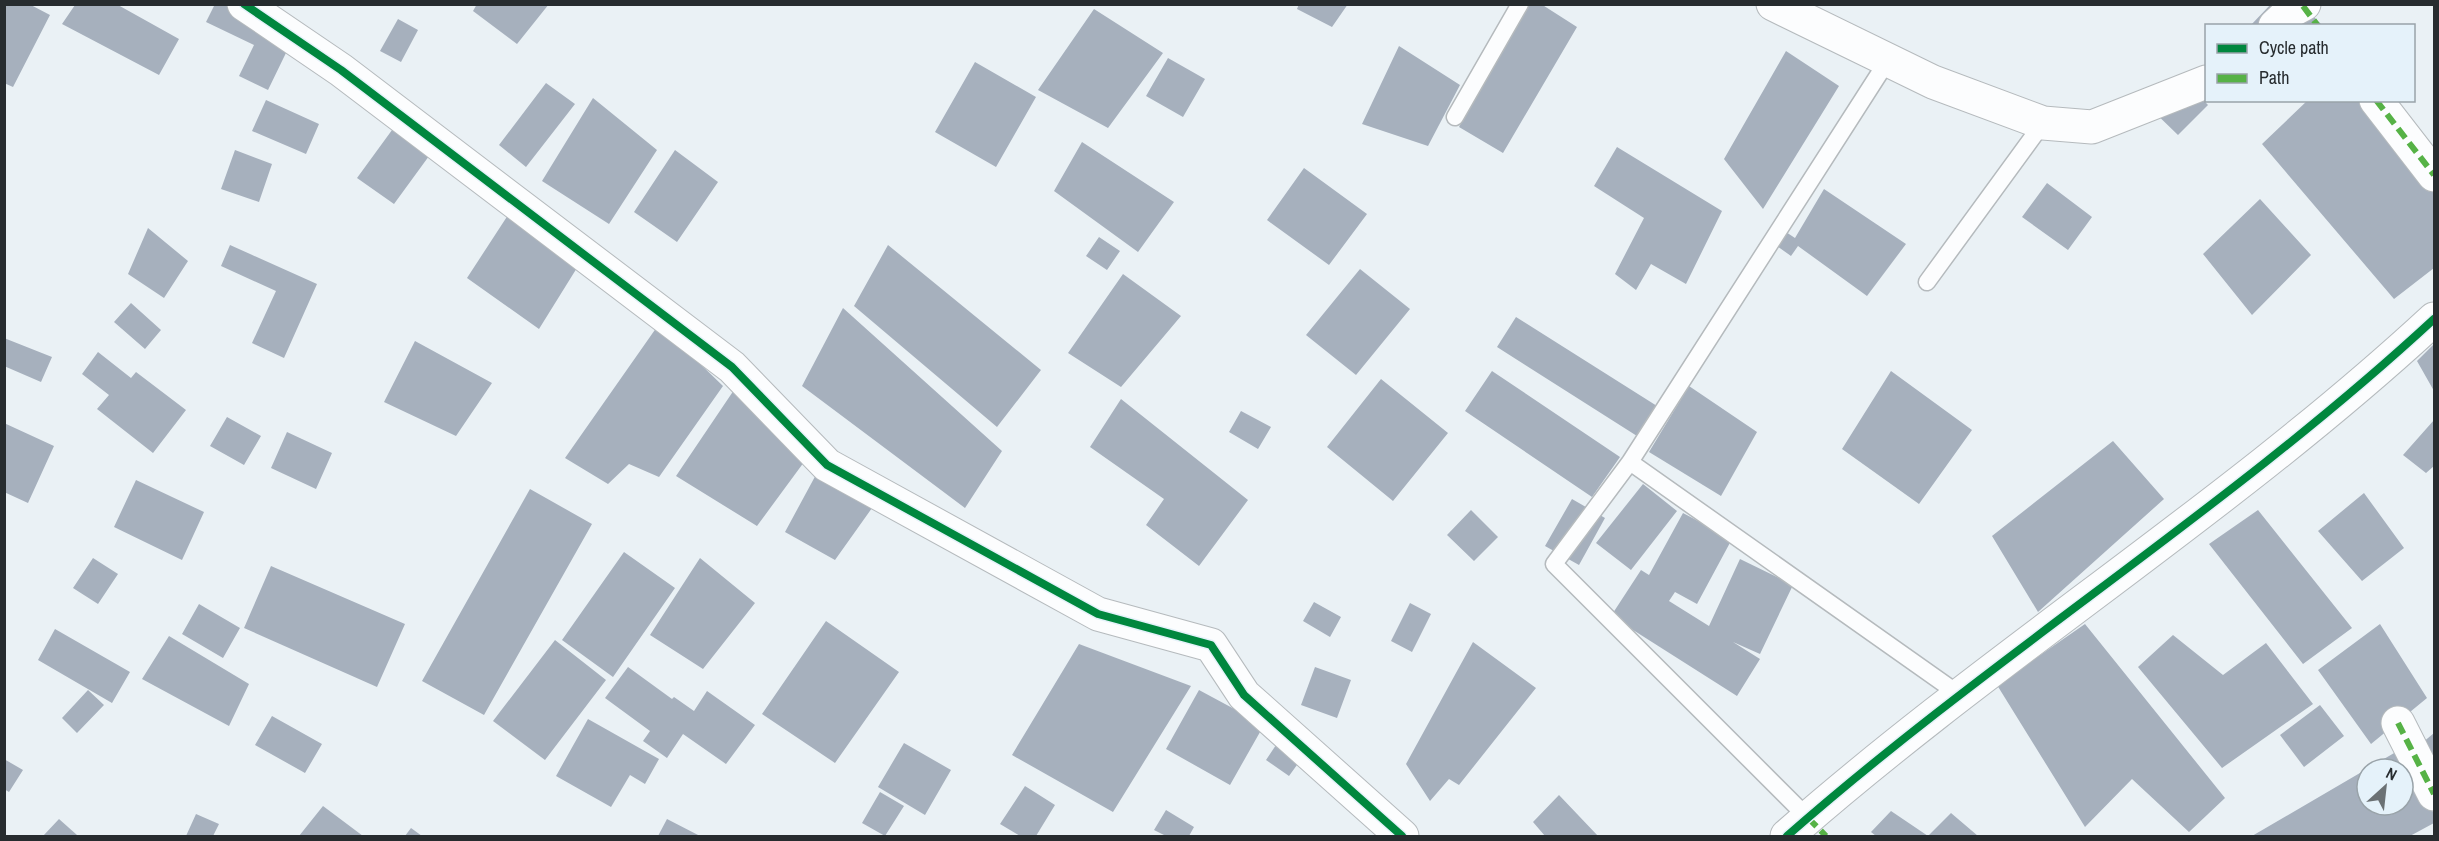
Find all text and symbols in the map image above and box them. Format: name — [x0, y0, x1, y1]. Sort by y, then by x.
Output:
legend — [2205, 24, 2415, 102]
text: Cycle path — [2259, 35, 2329, 60]
text: Path — [2259, 65, 2289, 90]
north arrow — [2355, 757, 2415, 817]
text: N — [2383, 762, 2401, 786]

